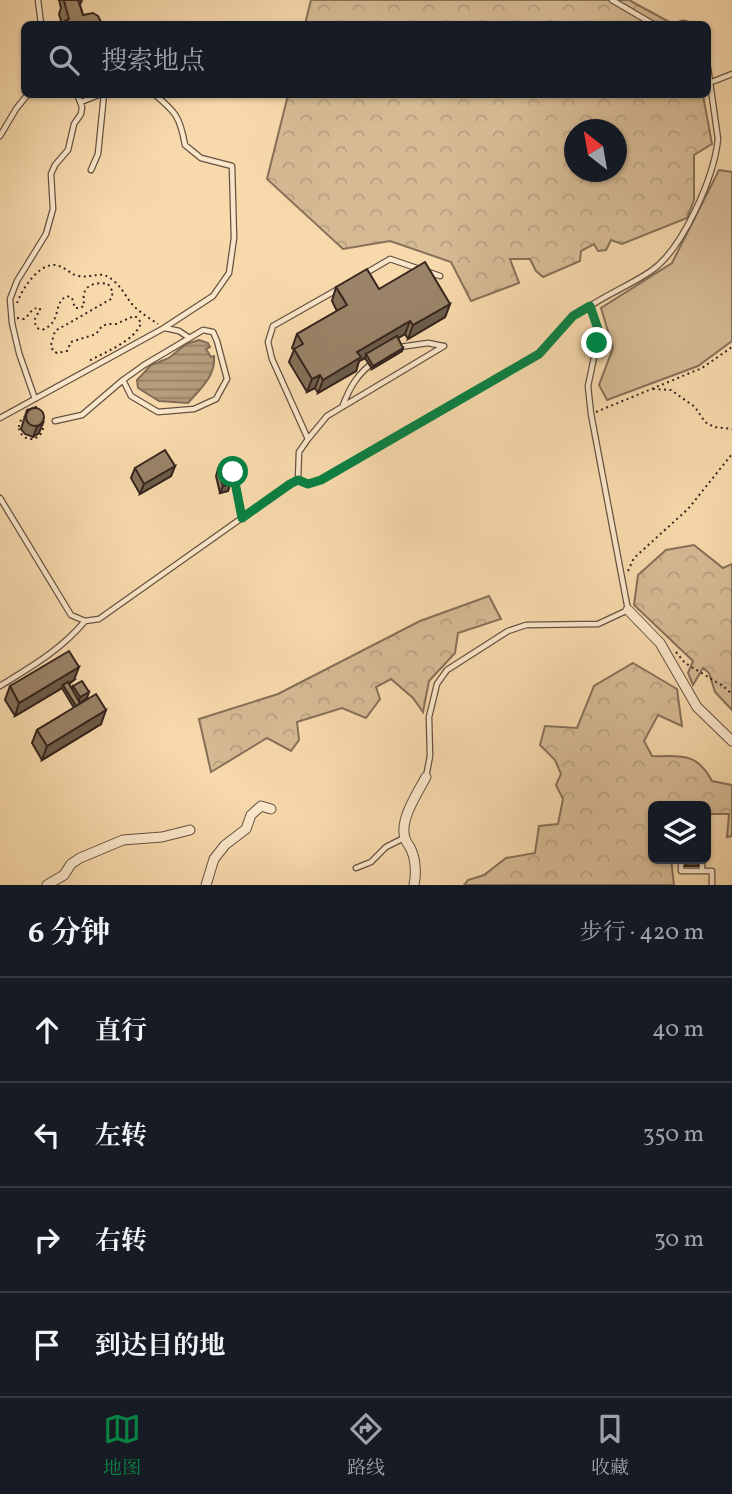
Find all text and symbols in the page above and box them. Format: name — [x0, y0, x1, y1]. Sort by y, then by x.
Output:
search box — [21, 21, 711, 98]
icon: search — [45, 41, 83, 79]
text: 搜索地点 — [101, 44, 205, 80]
north arrow — [564, 119, 627, 182]
route end — [581, 327, 612, 358]
route start — [217, 456, 248, 487]
map controls — [648, 801, 711, 864]
button: layers — [648, 801, 711, 864]
text: 6 分钟 — [28, 913, 110, 955]
text: 步行 · 420 m — [580, 917, 704, 949]
icon: ahead — [28, 1011, 66, 1049]
text: 直行 — [95, 1014, 147, 1050]
text: 40 m — [652, 1014, 704, 1046]
icon: left — [28, 1116, 66, 1154]
text: 左转 — [95, 1119, 147, 1155]
text: 350 m — [643, 1119, 704, 1151]
icon: right — [28, 1221, 66, 1259]
text: 右转 — [95, 1224, 147, 1260]
text: 30 m — [654, 1224, 704, 1256]
icon: arrive — [28, 1326, 66, 1364]
text: 到达目的地 — [95, 1329, 225, 1365]
tab: 地图 — [103, 1410, 141, 1482]
tab: 路线 — [347, 1410, 385, 1482]
tab: 收藏 — [591, 1410, 629, 1482]

